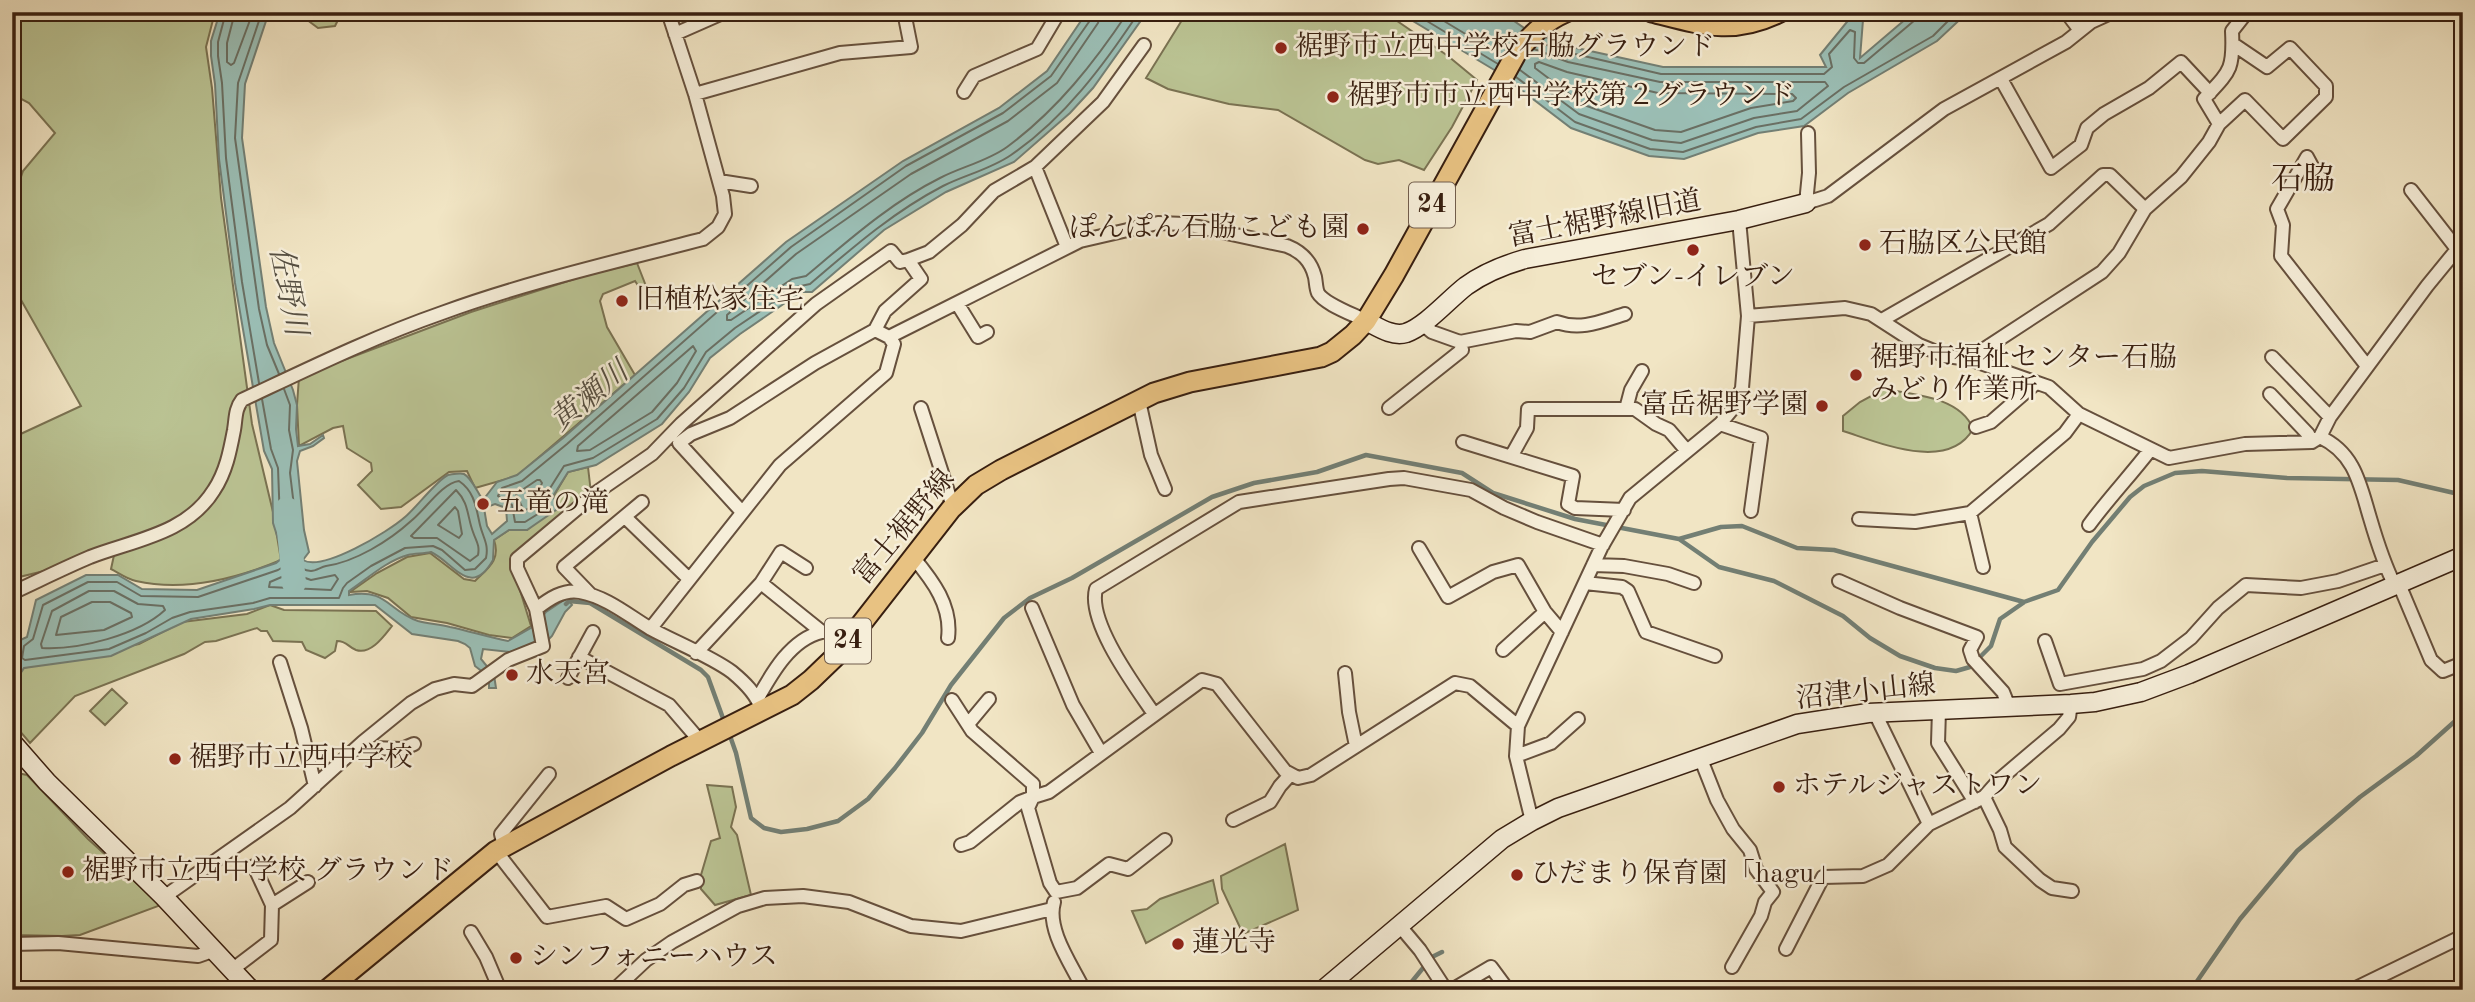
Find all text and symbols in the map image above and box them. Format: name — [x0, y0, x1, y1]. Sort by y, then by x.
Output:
place label: 裾野市立西中学校石脇グラウンド — [1295, 31, 1715, 62]
marker: 裾野市立西中学校石脇グラウンド — [1273, 40, 1289, 56]
place label: 裾野市市立西中学校第２グラウンド — [1347, 80, 1795, 111]
marker: 裾野市市立西中学校第２グラウンド — [1325, 89, 1341, 105]
district label: 石脇 — [2271, 162, 2335, 197]
road number: 24 — [1409, 182, 1455, 228]
street label: 富士裾野線旧道 — [1506, 185, 1704, 252]
place label: ぽんぽん石脇こども園 — [1069, 212, 1349, 243]
marker: ぽんぽん石脇こども園 — [1355, 221, 1371, 237]
place label: 石脇区公民館 — [1879, 228, 2047, 259]
marker: 石脇区公民館 — [1857, 237, 1873, 253]
marker: セブン-イレブン — [1685, 242, 1701, 258]
water label: 佐野川 — [264, 243, 314, 341]
place label: セブン-イレブン — [1591, 262, 1795, 292]
place label: 旧植松家住宅 — [636, 284, 804, 315]
marker: 旧植松家住宅 — [614, 293, 630, 309]
place label: 裾野市福祉センター石脇 みどり作業所 — [1870, 342, 2177, 405]
water label: 黄瀬川 — [544, 353, 637, 437]
marker: 裾野市福祉センター石脇 みどり作業所 — [1848, 367, 1864, 383]
place label: 富岳裾野学園 — [1640, 389, 1808, 420]
marker: 富岳裾野学園 — [1814, 398, 1830, 414]
street label: 富士裾野線 — [847, 463, 961, 591]
place label: 五竜の滝 — [497, 487, 609, 518]
marker: 五竜の滝 — [475, 496, 491, 512]
road number: 24 — [825, 618, 871, 664]
place label: 水天宮 — [526, 658, 610, 689]
marker: 水天宮 — [504, 667, 520, 683]
street label: 沼津小山線 — [1795, 669, 1937, 714]
place label: 裾野市立西中学校 — [189, 742, 413, 773]
marker: 裾野市立西中学校 — [167, 751, 183, 767]
place label: ホテルジャストワン — [1793, 771, 2042, 801]
marker: ホテルジャストワン — [1771, 779, 1787, 795]
place label: 裾野市立西中学校 グラウンド — [82, 855, 454, 886]
place label: ひだまり保育園「hagu」 — [1531, 858, 1842, 889]
marker: 裾野市立西中学校 グラウンド — [60, 864, 76, 880]
marker: ひだまり保育園「hagu」 — [1509, 867, 1525, 883]
place label: 蓮光寺 — [1192, 927, 1276, 958]
marker: 蓮光寺 — [1170, 936, 1186, 952]
place label: シンフォニーハウス — [530, 943, 778, 972]
marker: シンフォニーハウス — [508, 950, 524, 966]

